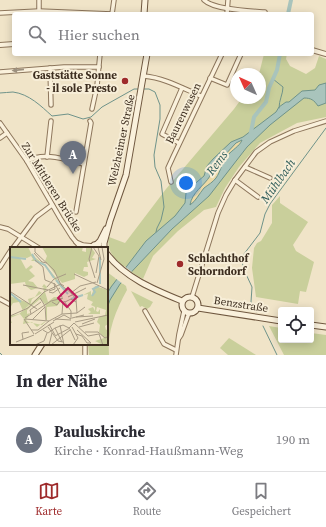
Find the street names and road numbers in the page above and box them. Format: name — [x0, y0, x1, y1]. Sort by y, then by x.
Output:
street label: Baurenwasen — [162, 80, 205, 146]
street label: Welzheimer Straße — [104, 93, 139, 187]
street label: Zur Mittleren Brücke — [18, 140, 85, 235]
street label: Benzstraße — [213, 293, 270, 316]

